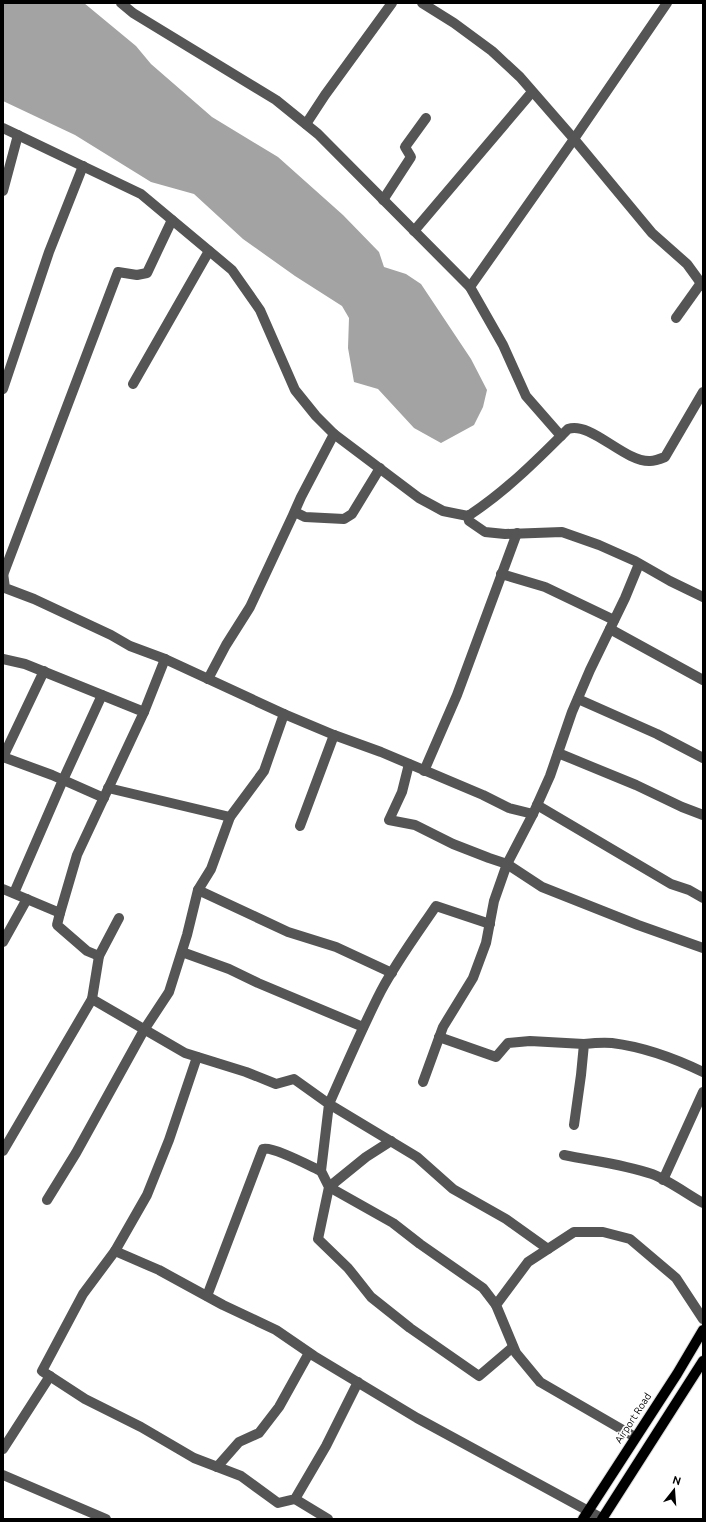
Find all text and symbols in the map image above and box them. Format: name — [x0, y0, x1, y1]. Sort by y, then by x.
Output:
street label: Airport Road — [613, 1391, 653, 1445]
north arrow — [654, 1470, 694, 1510]
text: N — [671, 1473, 683, 1487]

